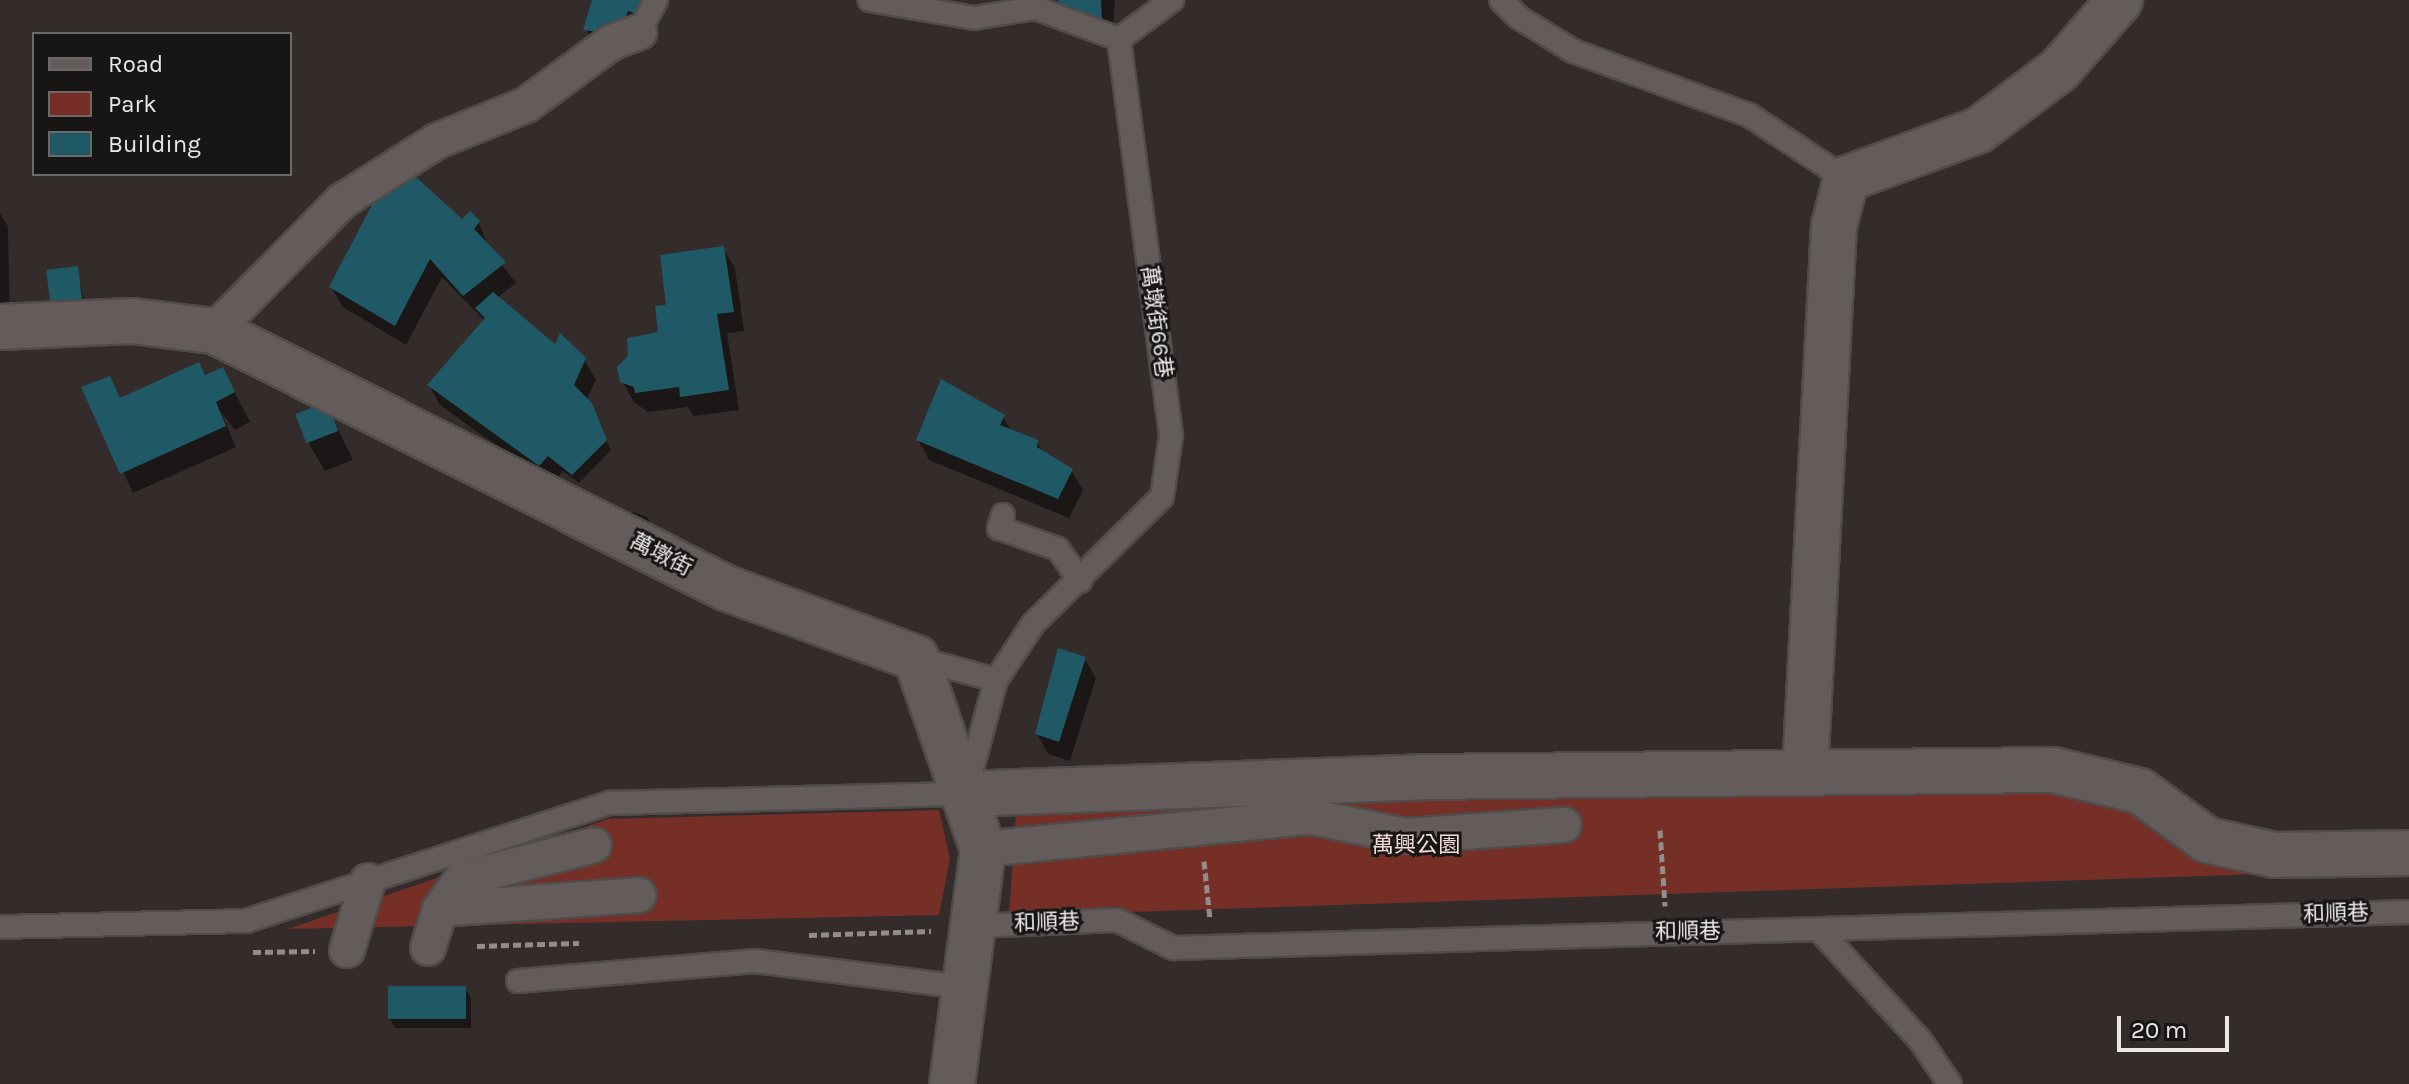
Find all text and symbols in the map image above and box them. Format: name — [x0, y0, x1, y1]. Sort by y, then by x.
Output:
legend — [32, 32, 292, 176]
text: Road — [108, 50, 163, 78]
text: Park — [108, 90, 157, 118]
text: Building — [108, 130, 201, 158]
street label: 萬墩街66巷 — [1135, 264, 1177, 380]
street label: 萬墩街 — [626, 528, 696, 582]
park label: 萬興公園 — [1372, 833, 1460, 859]
street label: 和順巷 — [2303, 900, 2369, 928]
street label: 和順巷 — [1014, 909, 1080, 937]
street label: 和順巷 — [1655, 918, 1721, 946]
scale bar — [2121, 1000, 2233, 1050]
text: 20 m — [2131, 1016, 2187, 1044]

